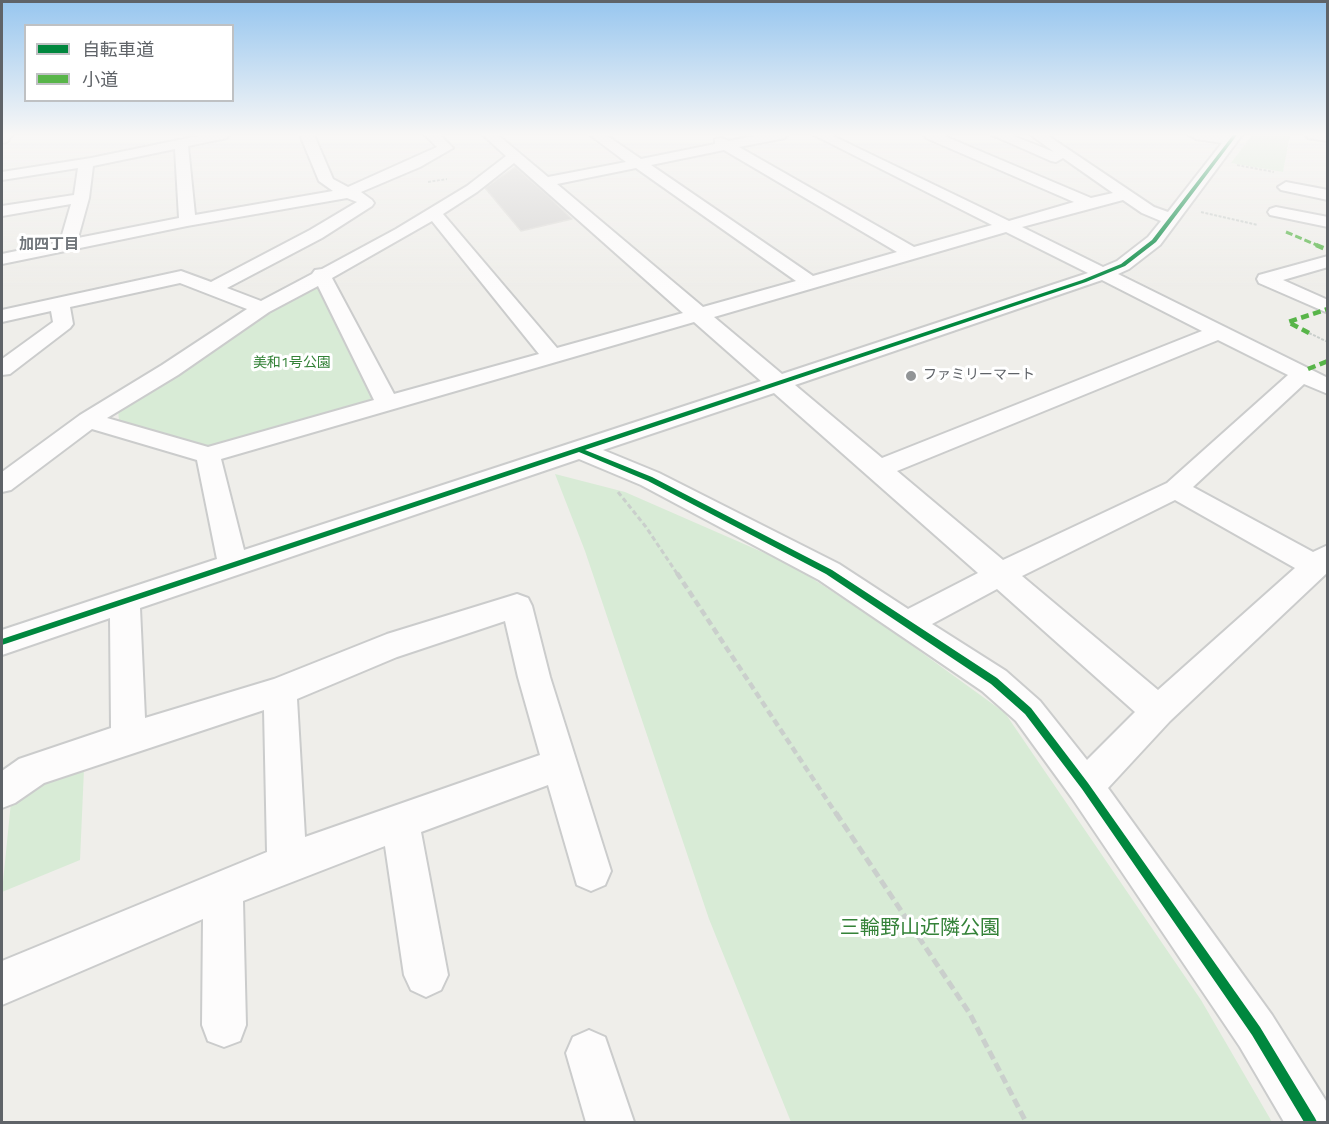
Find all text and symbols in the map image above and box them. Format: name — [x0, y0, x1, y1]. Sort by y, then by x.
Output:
legend — [24, 24, 234, 102]
text: 自転車道 — [82, 36, 154, 63]
text: 小道 — [82, 66, 118, 93]
district label: 加四丁目 — [19, 236, 79, 254]
park label: 美和1号公園 — [253, 356, 331, 372]
place label: ファミリーマート — [923, 368, 1035, 384]
marker: ファミリーマート — [904, 369, 918, 383]
park label: 三輪野山近隣公園 — [840, 917, 1000, 941]

